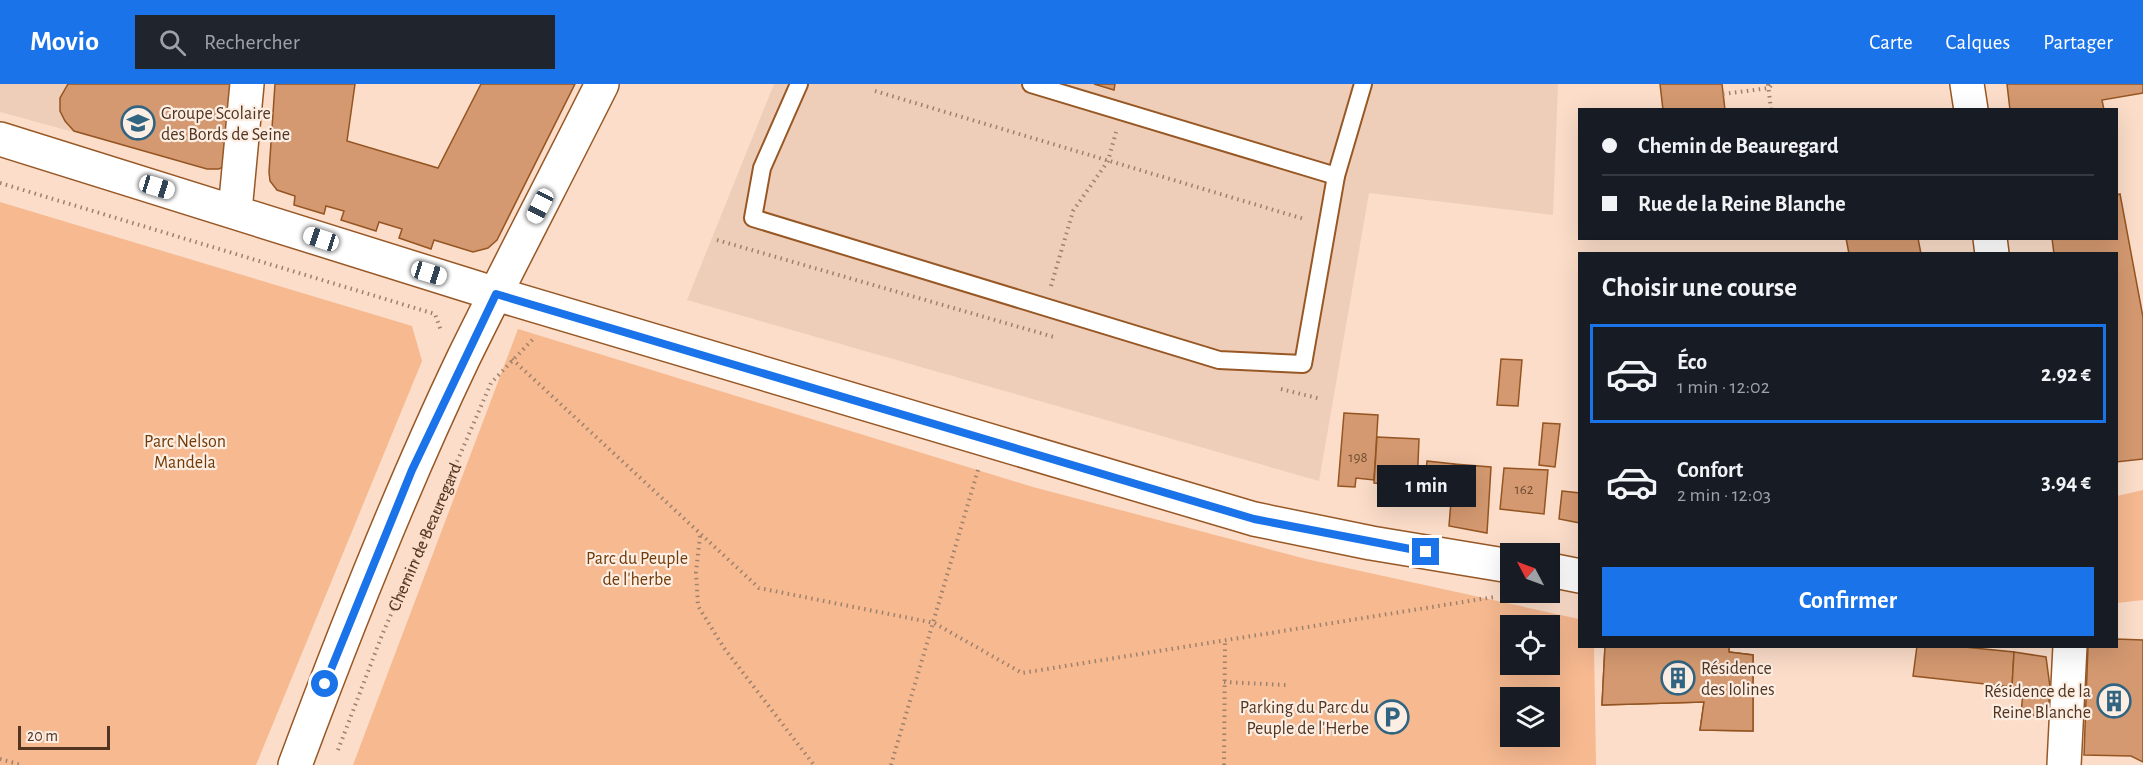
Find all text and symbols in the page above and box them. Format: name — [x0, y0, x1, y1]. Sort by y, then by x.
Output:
search box — [135, 15, 555, 69]
icon: search — [156, 26, 189, 59]
text: Movio — [30, 28, 99, 56]
text: Rechercher — [204, 31, 300, 53]
text: Carte — [1869, 32, 1913, 53]
text: Calques — [1946, 32, 2010, 53]
text: Partager — [2043, 32, 2113, 53]
school or university icon: Groupe Scolaire des Bords de Seine — [120, 105, 156, 141]
place label: Groupe Scolaire des Bords de Seine — [161, 105, 290, 144]
text: Chemin de Beauregard — [1638, 135, 1838, 157]
car — [137, 173, 177, 201]
car — [524, 186, 556, 226]
text: Rue de la Reine Blanche — [1638, 193, 1846, 215]
car — [301, 225, 341, 253]
car — [409, 259, 449, 287]
text: Choisir une course — [1602, 274, 1797, 301]
icon: car — [1605, 347, 1659, 401]
text: Éco — [1677, 351, 1707, 373]
text: 2.92 € — [2041, 363, 2091, 385]
text: 1 min · 12:02 — [1677, 377, 1770, 397]
park label: Parc Nelson Mandela — [144, 433, 226, 472]
house number: 198 — [1348, 450, 1368, 465]
icon: car — [1605, 455, 1659, 509]
text: Confort — [1677, 459, 1743, 481]
street label: Chemin de Beauregard — [385, 460, 465, 614]
callout: 1 min — [1376, 465, 1476, 507]
text: 3.94 € — [2041, 471, 2091, 493]
text: 1 min — [1405, 476, 1448, 496]
house number: 162 — [1514, 482, 1534, 497]
text: 2 min · 12:03 — [1677, 485, 1771, 505]
route end — [1412, 538, 1439, 565]
north arrow — [1500, 543, 1560, 603]
map controls — [1500, 543, 1560, 747]
park label: Parc du Peuple de l'herbe — [586, 550, 688, 589]
button: Confirmer — [1602, 567, 2094, 636]
button: locate — [1500, 615, 1560, 675]
building icon: Résidence des Iolines — [1660, 660, 1696, 696]
place label: Résidence des Iolines — [1701, 660, 1775, 699]
route start — [311, 670, 338, 697]
place label: Résidence de la Reine Blanche — [1984, 683, 2091, 722]
building icon: Résidence de la Reine Blanche — [2096, 683, 2132, 719]
button: layers — [1500, 687, 1560, 747]
place label: Parking du Parc du Peuple de l'Herbe — [1240, 699, 1369, 738]
parking icon: Parking du Parc du Peuple de l'Herbe — [1374, 699, 1410, 735]
scale bar — [18, 723, 110, 750]
text: 20 m — [27, 728, 58, 744]

